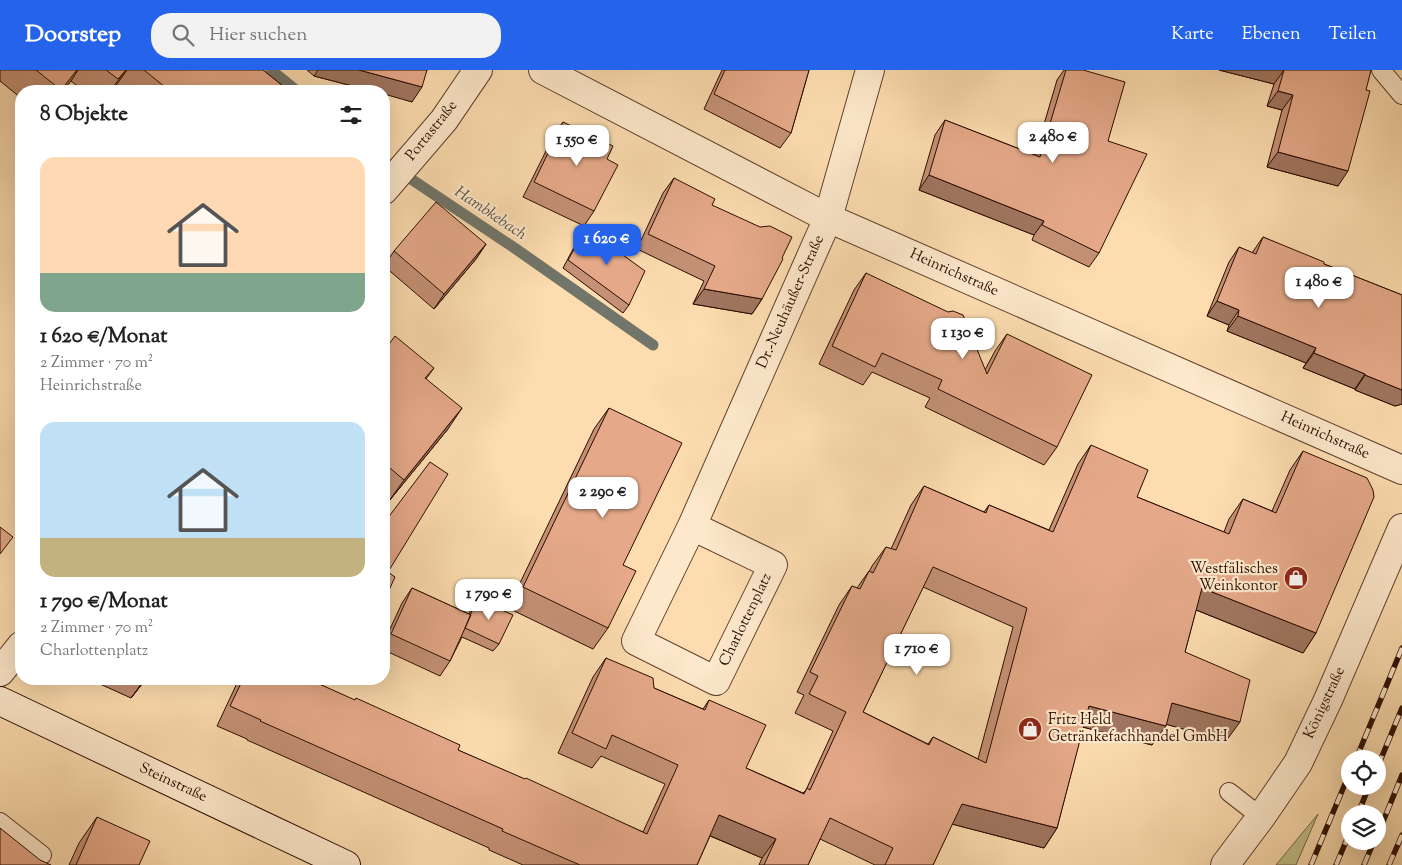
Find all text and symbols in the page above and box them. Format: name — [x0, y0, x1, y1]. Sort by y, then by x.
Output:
search box — [151, 13, 501, 58]
text: Doorstep — [25, 18, 121, 52]
icon: search — [169, 21, 197, 49]
text: Hier suchen — [209, 22, 307, 49]
text: Karte — [1171, 22, 1214, 48]
text: Ebenen — [1242, 22, 1301, 48]
text: Teilen — [1329, 22, 1377, 48]
street label: Portastraße — [401, 96, 463, 166]
text: 8 Objekte — [40, 100, 128, 130]
icon: filters — [337, 101, 365, 129]
pin: 2 480 € — [1007, 122, 1099, 164]
pin: 1 550 € — [531, 124, 623, 167]
text: 2 480 € — [1029, 126, 1077, 149]
text: 1 550 € — [556, 129, 598, 152]
water label: Hambkebach — [449, 181, 531, 247]
icon: home — [158, 190, 248, 280]
pin: 1 620 € — [561, 224, 653, 266]
text: 1 620 € — [584, 228, 630, 251]
street label: Dr.-Neuhäußer-Straße — [752, 232, 830, 372]
street label: Heinrichstraße — [906, 244, 1002, 302]
pin: 1 480 € — [1273, 266, 1365, 309]
text: 1 480 € — [1296, 271, 1342, 294]
pin: 1 130 € — [917, 318, 1009, 360]
text: 1 620 €/Monat — [40, 322, 167, 352]
text: 1 130 € — [942, 322, 984, 345]
text: 2 Zimmer · 70 m² — [40, 352, 153, 375]
text: Heinrichstraße — [40, 375, 142, 398]
street label: Heinrichstraße — [1277, 407, 1373, 465]
icon: home — [158, 455, 248, 545]
pin: 2 290 € — [557, 476, 649, 519]
text: 2 290 € — [579, 481, 627, 504]
place label: Westfälisches Weinkontor — [1190, 559, 1278, 597]
shop icon: Westfälisches Weinkontor — [1283, 565, 1309, 591]
street label: Charlottenplatz — [714, 570, 778, 670]
pin: 1 790 € — [443, 578, 535, 621]
text: 1 790 € — [466, 583, 512, 606]
text: 1 790 €/Monat — [40, 587, 168, 617]
text: 2 Zimmer · 70 m² — [40, 617, 153, 640]
pin: 1 710 € — [871, 634, 963, 676]
text: 1 710 € — [895, 638, 939, 661]
text: Charlottenplatz — [40, 640, 148, 663]
street label: Königstraße — [1299, 664, 1351, 742]
place label: Fritz Held Getränkefachhandel GmbH — [1048, 710, 1228, 748]
shop icon: Fritz Held Getränkefachhandel GmbH — [1017, 716, 1043, 742]
map controls — [1341, 750, 1386, 850]
button: locate — [1341, 750, 1386, 795]
street label: Steinstraße — [136, 758, 210, 808]
button: layers — [1341, 805, 1386, 850]

